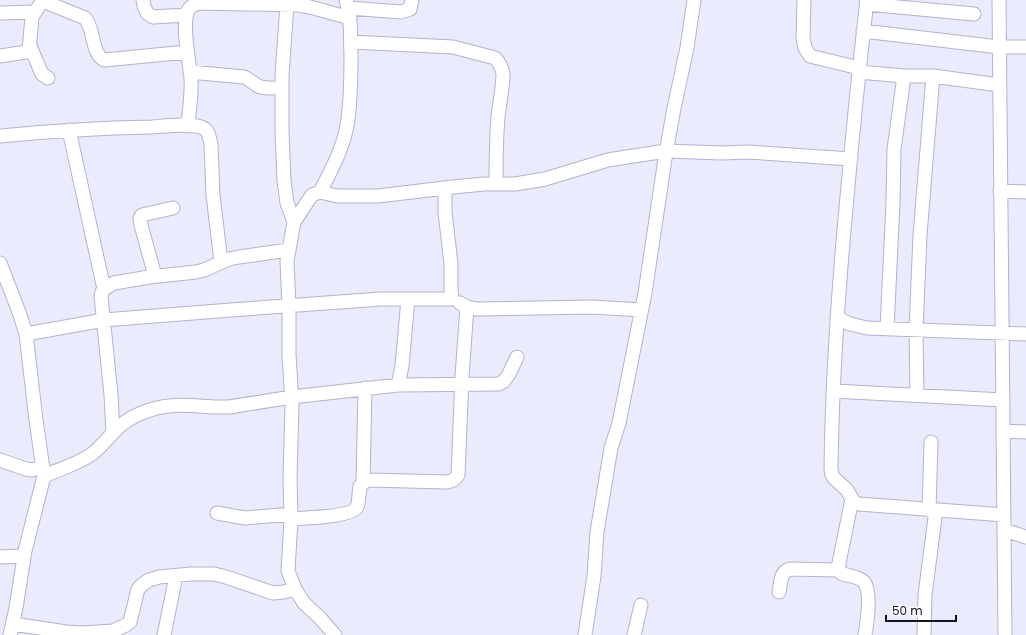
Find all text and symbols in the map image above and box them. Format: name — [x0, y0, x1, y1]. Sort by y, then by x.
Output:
scale bar — [886, 597, 956, 623]
text: 50 m — [892, 602, 923, 619]

